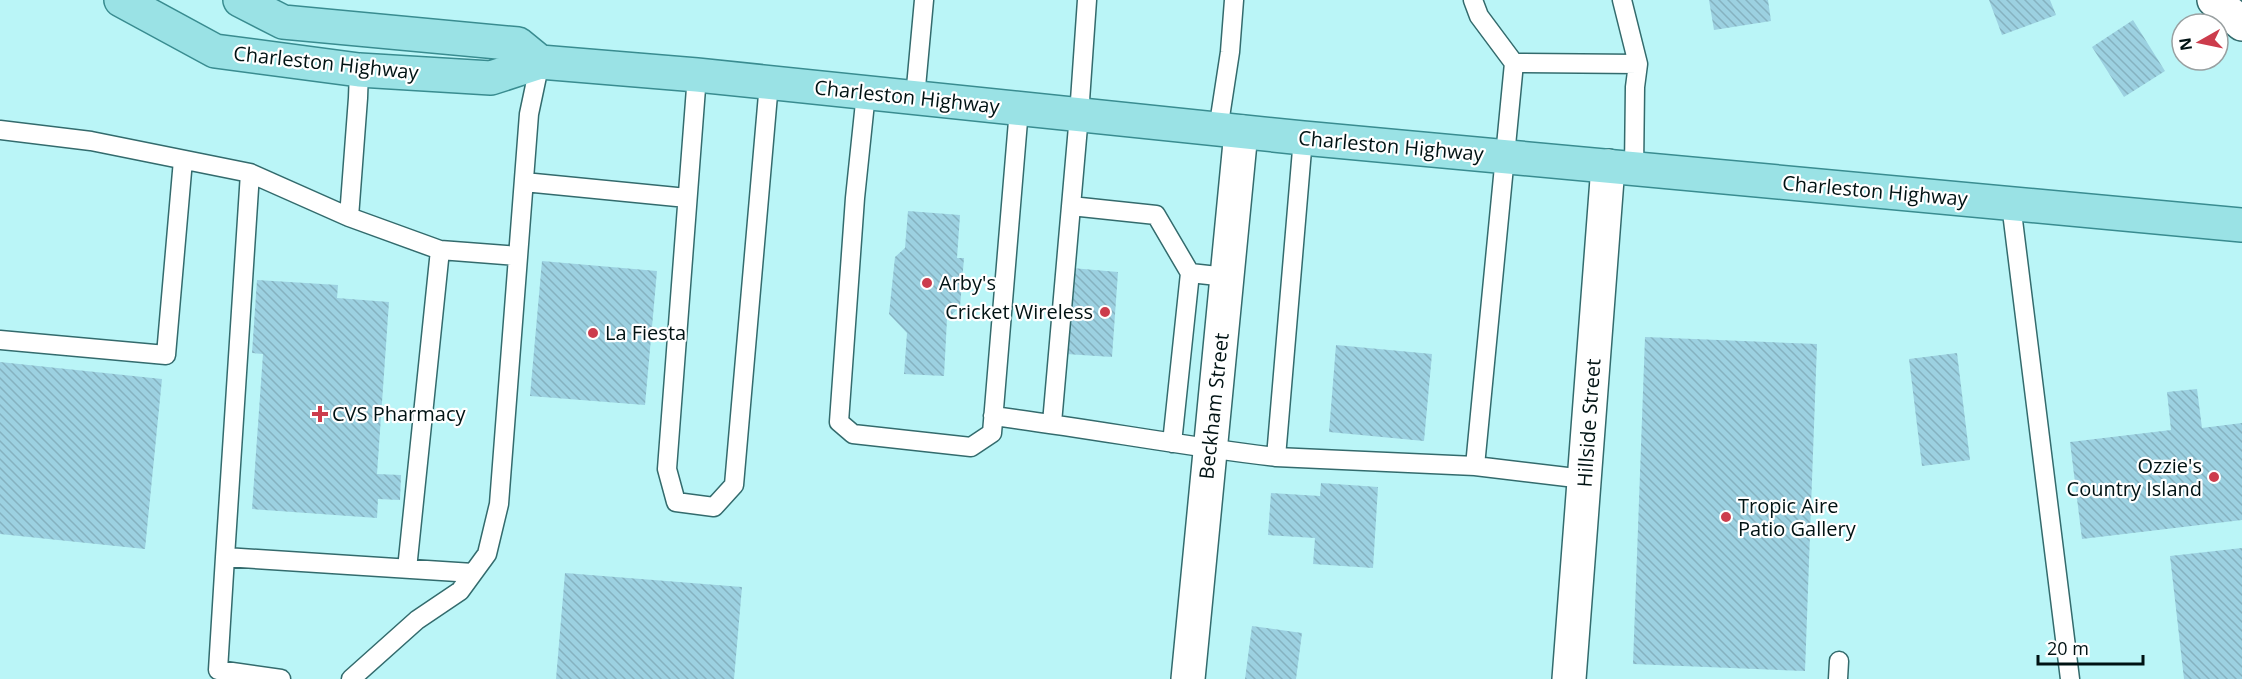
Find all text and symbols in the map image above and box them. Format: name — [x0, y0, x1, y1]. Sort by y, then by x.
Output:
north arrow — [2170, 12, 2230, 72]
text: N — [2173, 36, 2197, 52]
street label: Charleston Highway — [232, 39, 421, 86]
street label: Charleston Highway — [813, 73, 1002, 120]
street label: Charleston Highway — [1297, 124, 1486, 167]
street label: Charleston Highway — [1781, 169, 1970, 212]
place label: Arby's — [939, 269, 996, 296]
marker: Arby's — [920, 276, 934, 290]
place label: Cricket Wireless — [945, 298, 1093, 325]
marker: Cricket Wireless — [1098, 305, 1112, 319]
place label: La Fiesta — [605, 319, 686, 346]
marker: La Fiesta — [586, 326, 600, 340]
street label: Beckham Street — [1192, 331, 1235, 481]
street label: Hillside Street — [1571, 358, 1606, 488]
place label: CVS Pharmacy — [332, 400, 466, 427]
marker: CVS Pharmacy — [313, 407, 327, 421]
place label: Ozzie's Country Island — [2067, 452, 2202, 502]
marker: Ozzie's Country Island — [2207, 470, 2221, 484]
place label: Tropic Aire Patio Gallery — [1738, 492, 1857, 542]
marker: Tropic Aire Patio Gallery — [1719, 510, 1733, 524]
scale bar — [2038, 628, 2143, 666]
text: 20 m — [2047, 636, 2089, 660]

